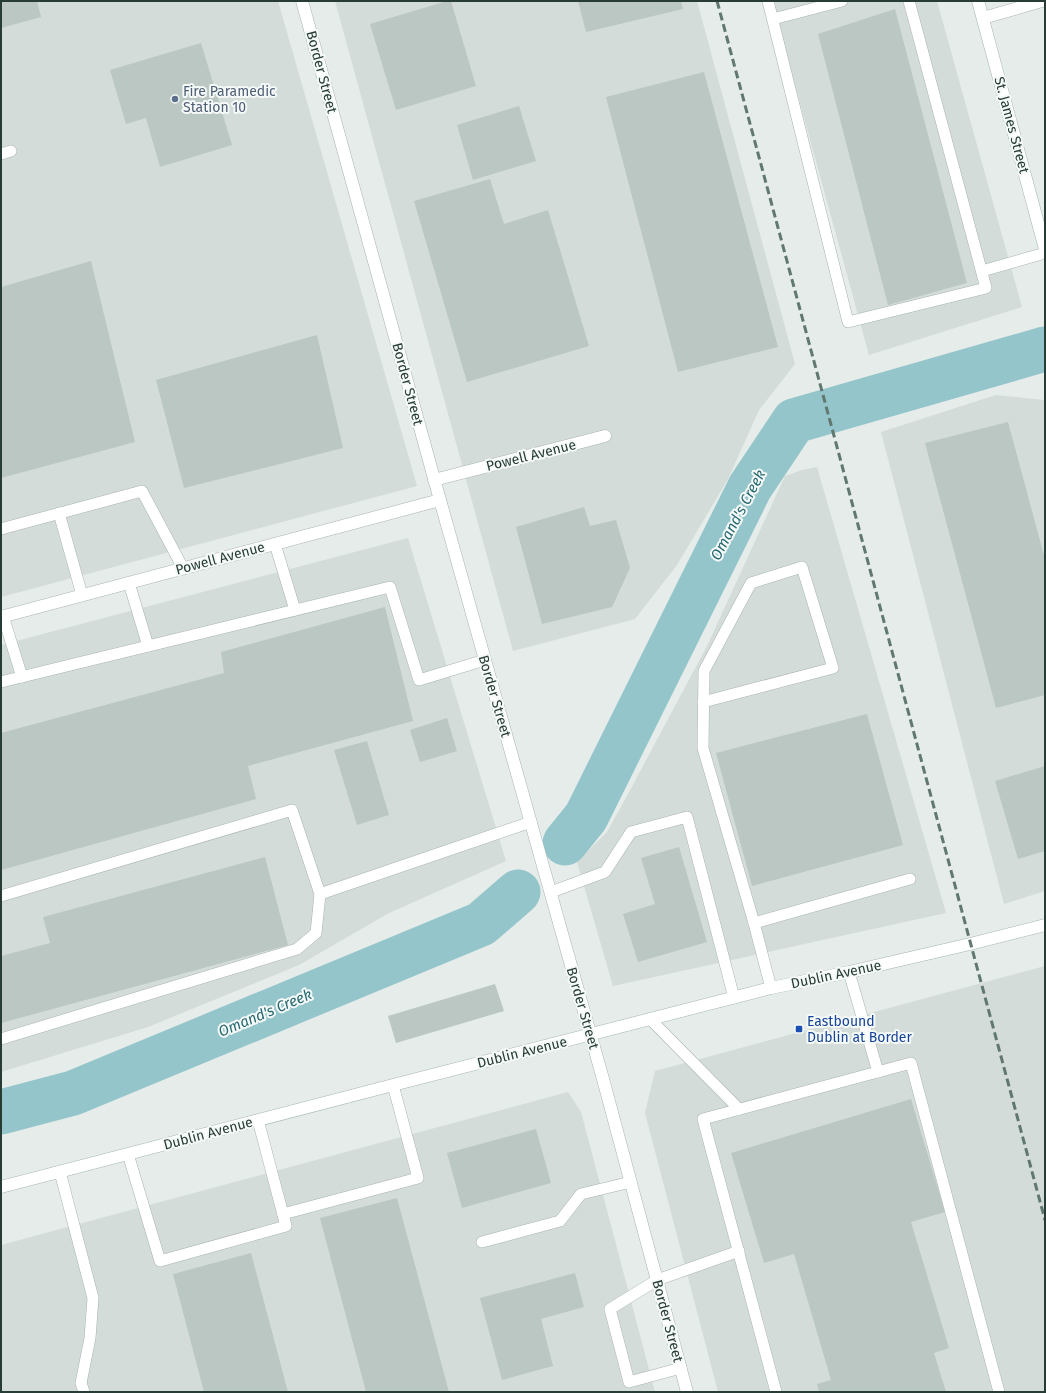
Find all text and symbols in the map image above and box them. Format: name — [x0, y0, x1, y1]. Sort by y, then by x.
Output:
street label: Border Street — [302, 29, 341, 116]
street label: St. James Street — [990, 75, 1033, 176]
place label: Fire Paramedic Station 10 — [183, 83, 276, 116]
marker: Fire Paramedic Station 10 — [170, 94, 180, 104]
street label: Border Street — [388, 341, 427, 428]
street label: Powell Avenue — [484, 436, 578, 475]
water label: Omand's Creek — [707, 467, 769, 563]
street label: Powell Avenue — [174, 538, 267, 579]
street label: Border Street — [475, 653, 515, 740]
street label: Dublin Avenue — [789, 957, 883, 992]
street label: Border Street — [563, 965, 603, 1052]
water label: Omand's Creek — [216, 985, 314, 1041]
place label: Eastbound Dublin at Border — [807, 1013, 912, 1046]
marker: Eastbound Dublin at Border — [794, 1024, 804, 1034]
street label: Dublin Avenue — [475, 1033, 569, 1072]
street label: Dublin Avenue — [162, 1113, 255, 1154]
street label: Border Street — [648, 1278, 687, 1365]

